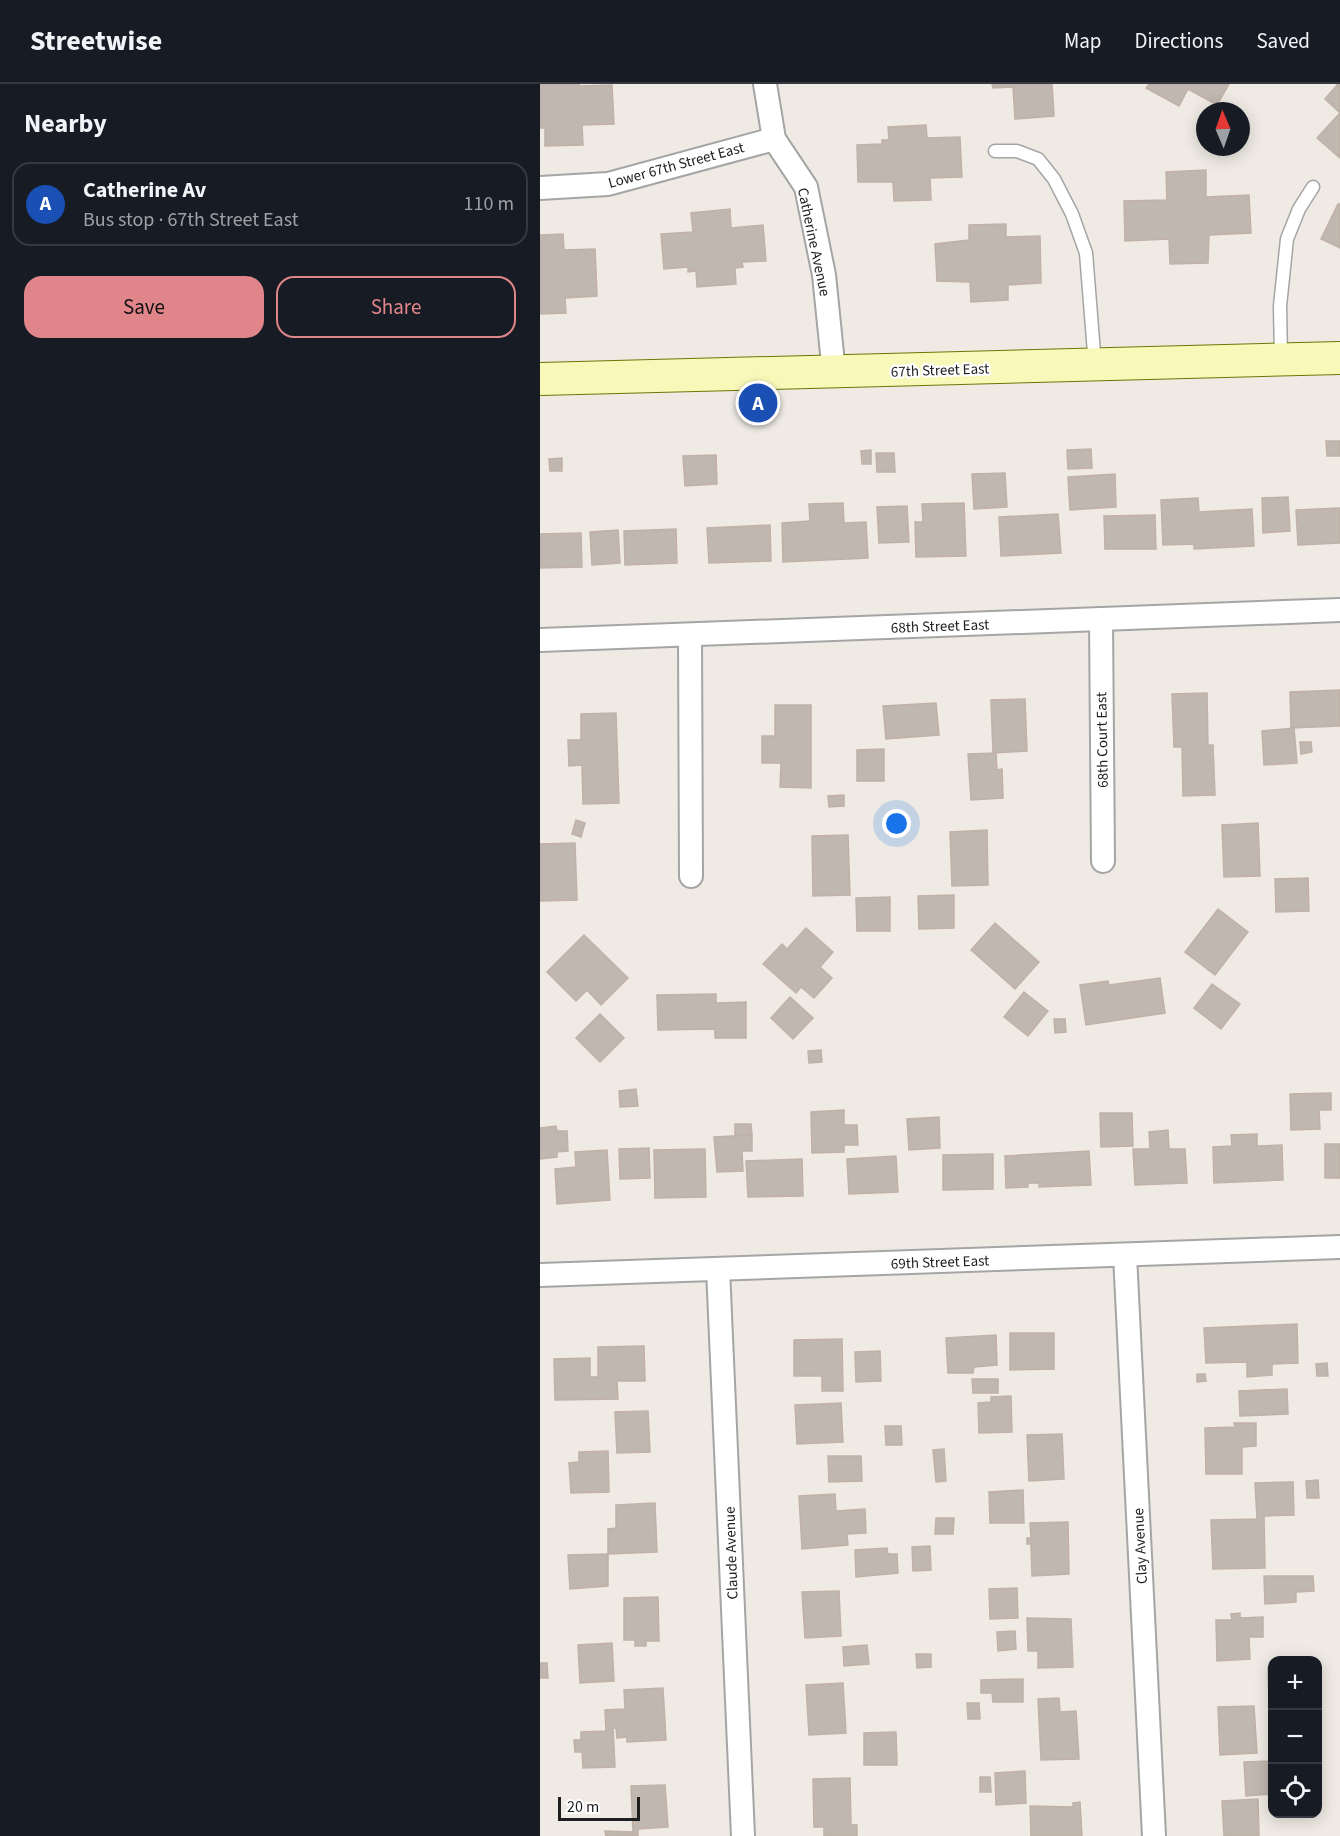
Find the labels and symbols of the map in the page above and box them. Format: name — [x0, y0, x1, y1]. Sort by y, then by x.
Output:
north arrow — [1196, 102, 1250, 156]
street label: Lower 67th Street East — [606, 137, 746, 194]
street label: Catherine Avenue — [792, 186, 835, 298]
street label: 67th Street East — [891, 358, 989, 383]
pin: A — [738, 380, 778, 426]
street label: 68th Street East — [891, 614, 989, 639]
street label: 68th Court East — [1091, 692, 1114, 788]
your location — [882, 809, 911, 838]
street label: 69th Street East — [891, 1250, 989, 1275]
street label: Claude Avenue — [719, 1506, 744, 1600]
street label: Clay Avenue — [1128, 1507, 1153, 1585]
scale bar — [558, 1794, 640, 1822]

